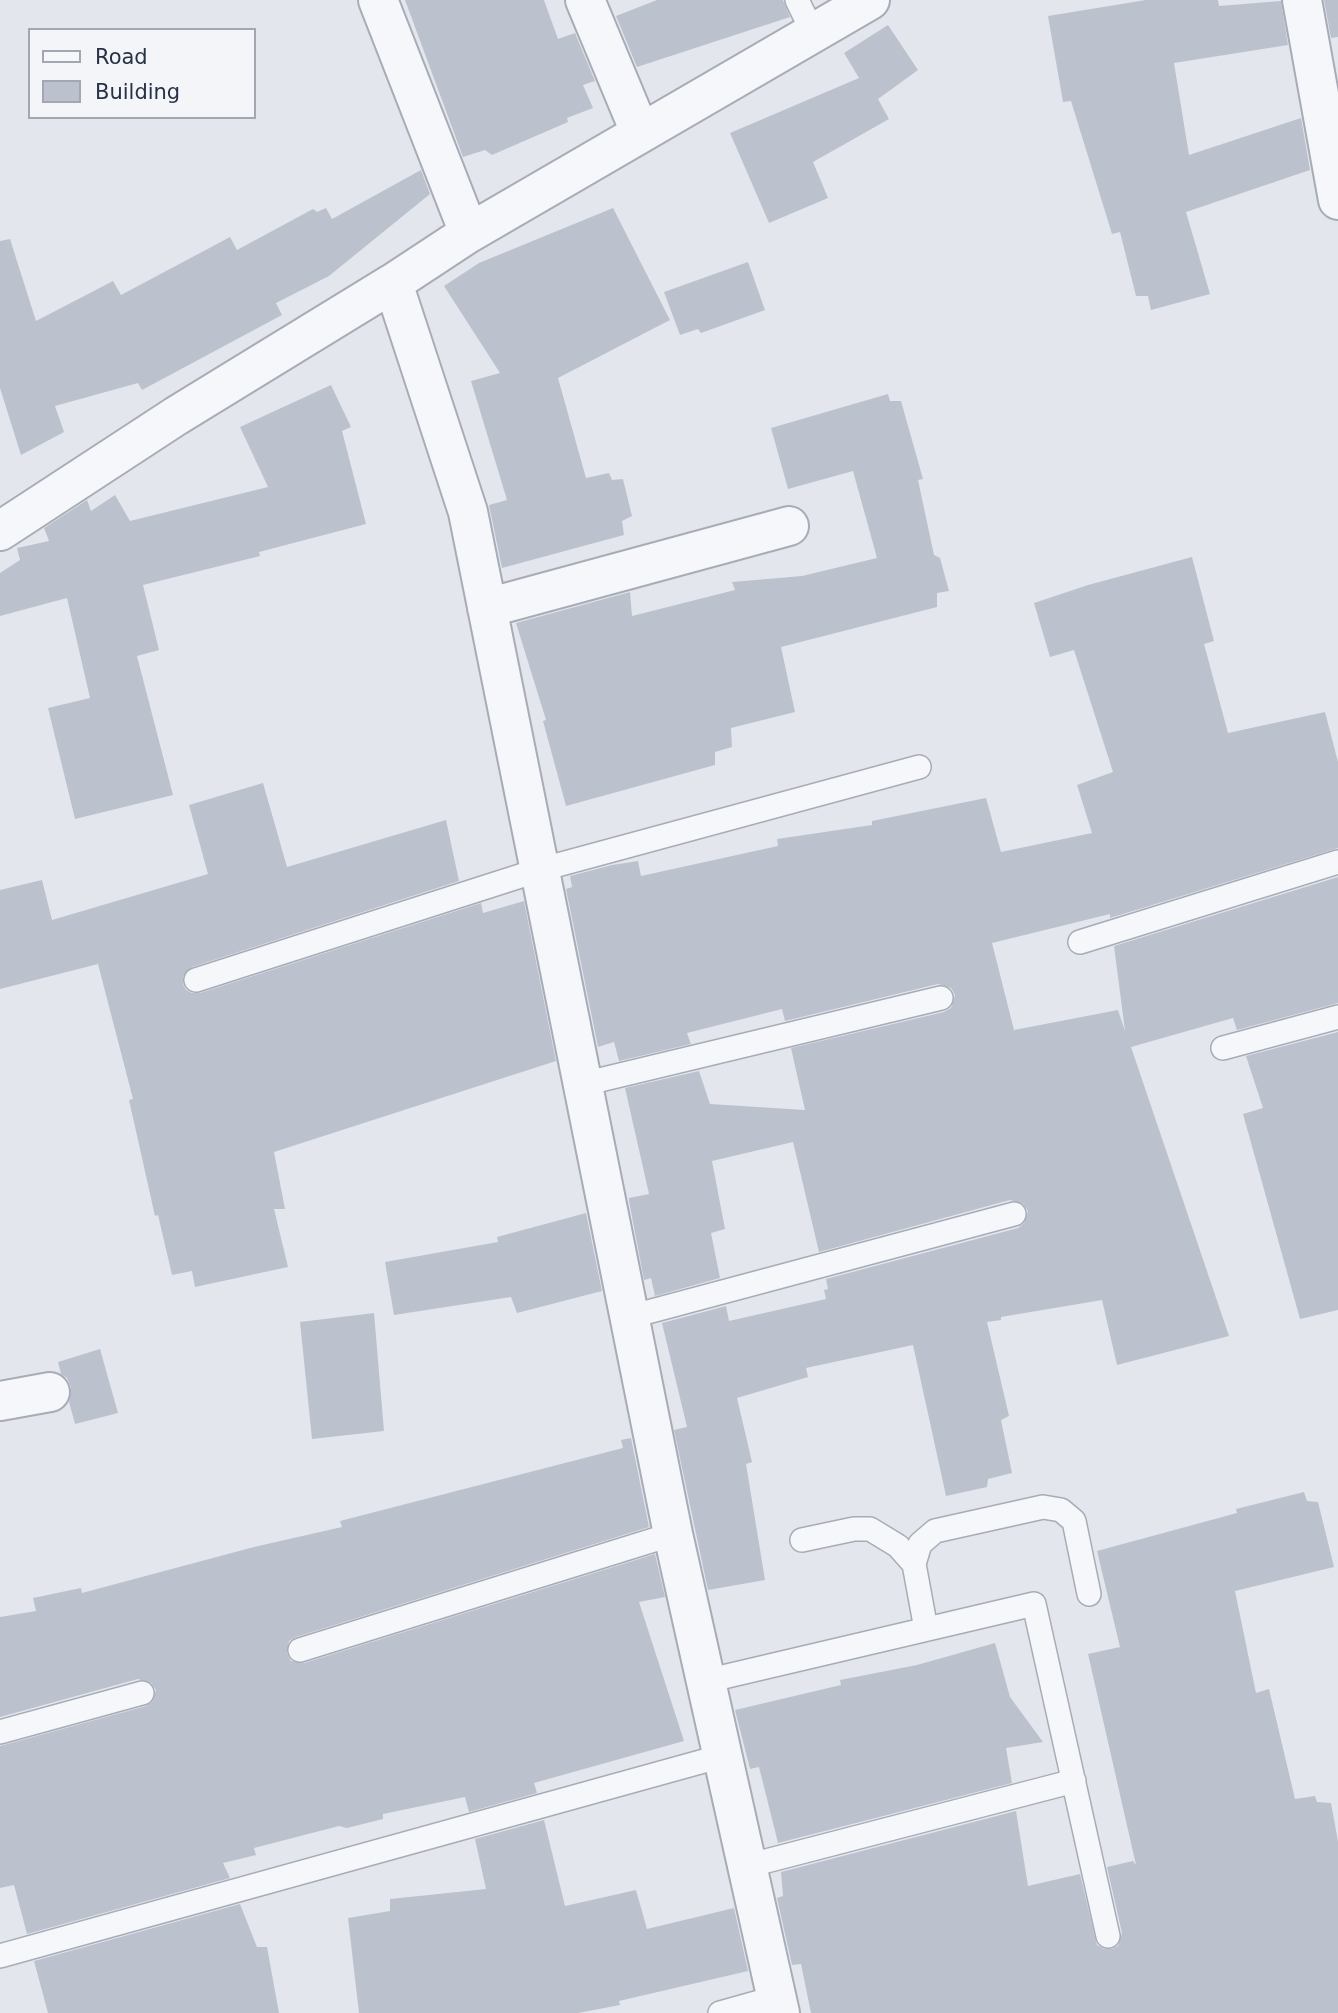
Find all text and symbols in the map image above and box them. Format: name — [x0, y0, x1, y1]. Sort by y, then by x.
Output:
legend — [28, 28, 256, 119]
text: Road — [95, 45, 148, 69]
text: Building — [95, 80, 180, 104]

